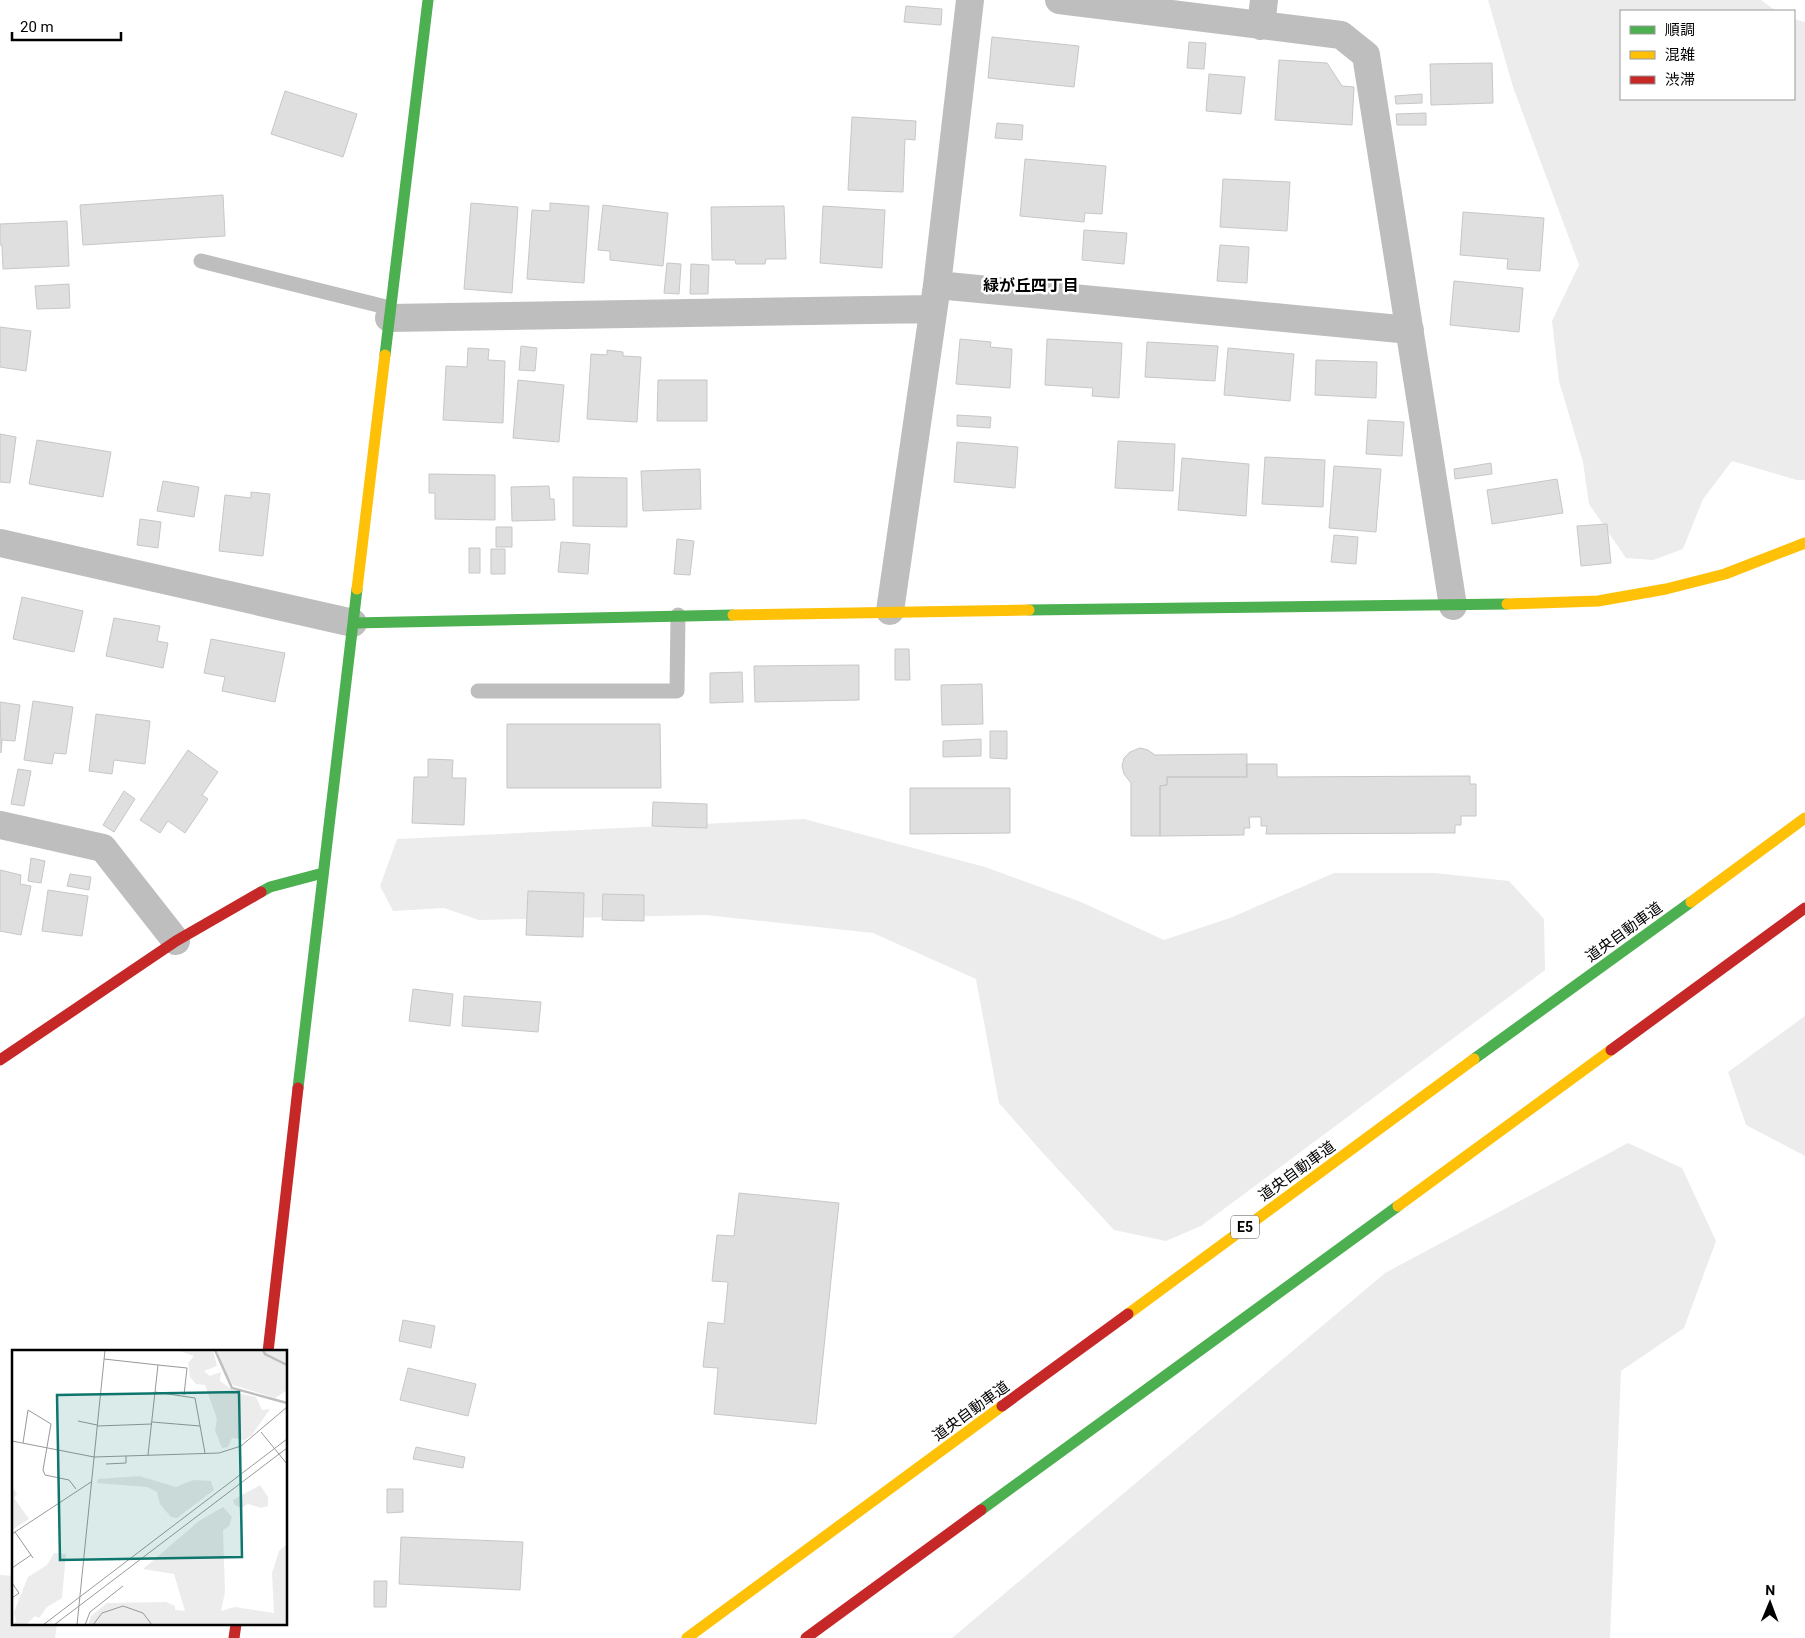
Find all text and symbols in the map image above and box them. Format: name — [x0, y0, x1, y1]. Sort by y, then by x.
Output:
scale bar — [12, 10, 121, 42]
legend — [1620, 10, 1795, 100]
text: 20 m — [20, 18, 54, 36]
text: 順調 — [1665, 21, 1695, 39]
text: 混雑 — [1665, 46, 1695, 64]
text: 渋滞 — [1665, 71, 1695, 89]
district label: 緑が丘四丁目 — [983, 276, 1079, 295]
street label: 道央自動車道 — [1582, 898, 1666, 966]
street label: 道央自動車道 — [1255, 1137, 1339, 1205]
road number: E5 — [1231, 1216, 1259, 1238]
inset map — [12, 1350, 288, 1626]
street label: 道央自動車道 — [929, 1377, 1013, 1445]
north arrow — [1745, 1578, 1795, 1628]
text: N — [1765, 1582, 1775, 1598]

